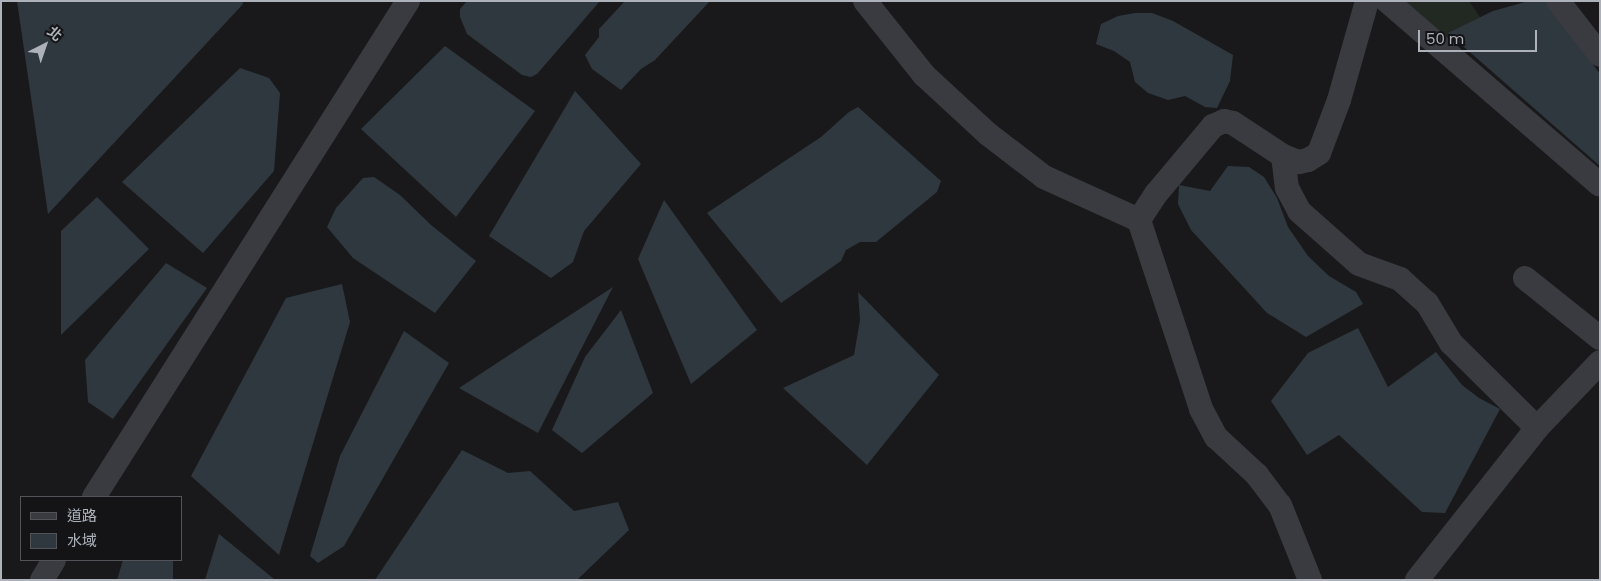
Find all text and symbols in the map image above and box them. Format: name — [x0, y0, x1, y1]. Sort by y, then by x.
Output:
north arrow — [20, 20, 70, 70]
scale bar — [1421, 20, 1540, 52]
text: 北 — [43, 22, 67, 46]
text: 50 m — [1426, 28, 1464, 49]
legend — [20, 496, 182, 561]
text: 道路 — [67, 505, 97, 526]
text: 水域 — [67, 530, 97, 551]

